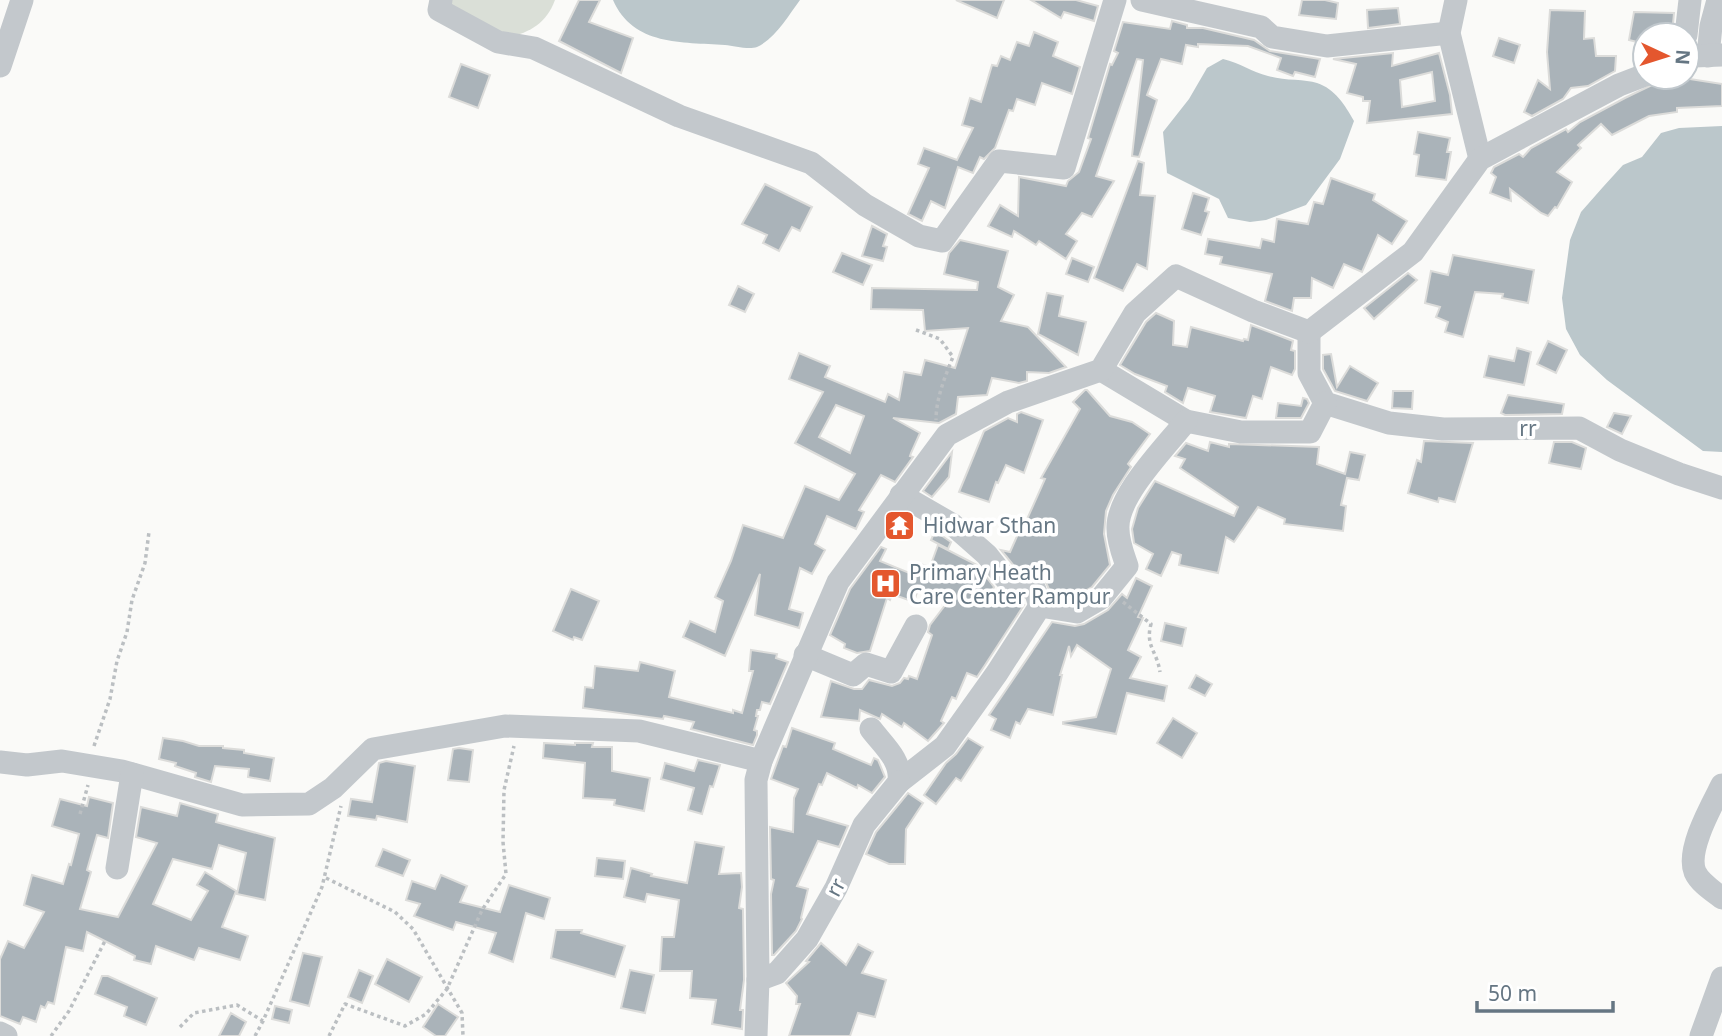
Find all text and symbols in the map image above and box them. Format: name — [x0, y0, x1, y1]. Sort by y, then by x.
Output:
north arrow — [1631, 21, 1701, 91]
text: N — [1669, 49, 1696, 66]
street label: rr — [1519, 414, 1537, 442]
temple icon: Hidwar Sthan — [883, 508, 917, 542]
place label: Hidwar Sthan — [923, 511, 1056, 539]
place label: Primary Heath Care Center Rampur — [909, 558, 1111, 610]
hospital icon: Primary Heath Care Center Rampur — [869, 567, 903, 601]
street label: rr — [819, 873, 852, 901]
scale bar — [1477, 970, 1614, 1014]
text: 50 m — [1488, 979, 1537, 1007]

